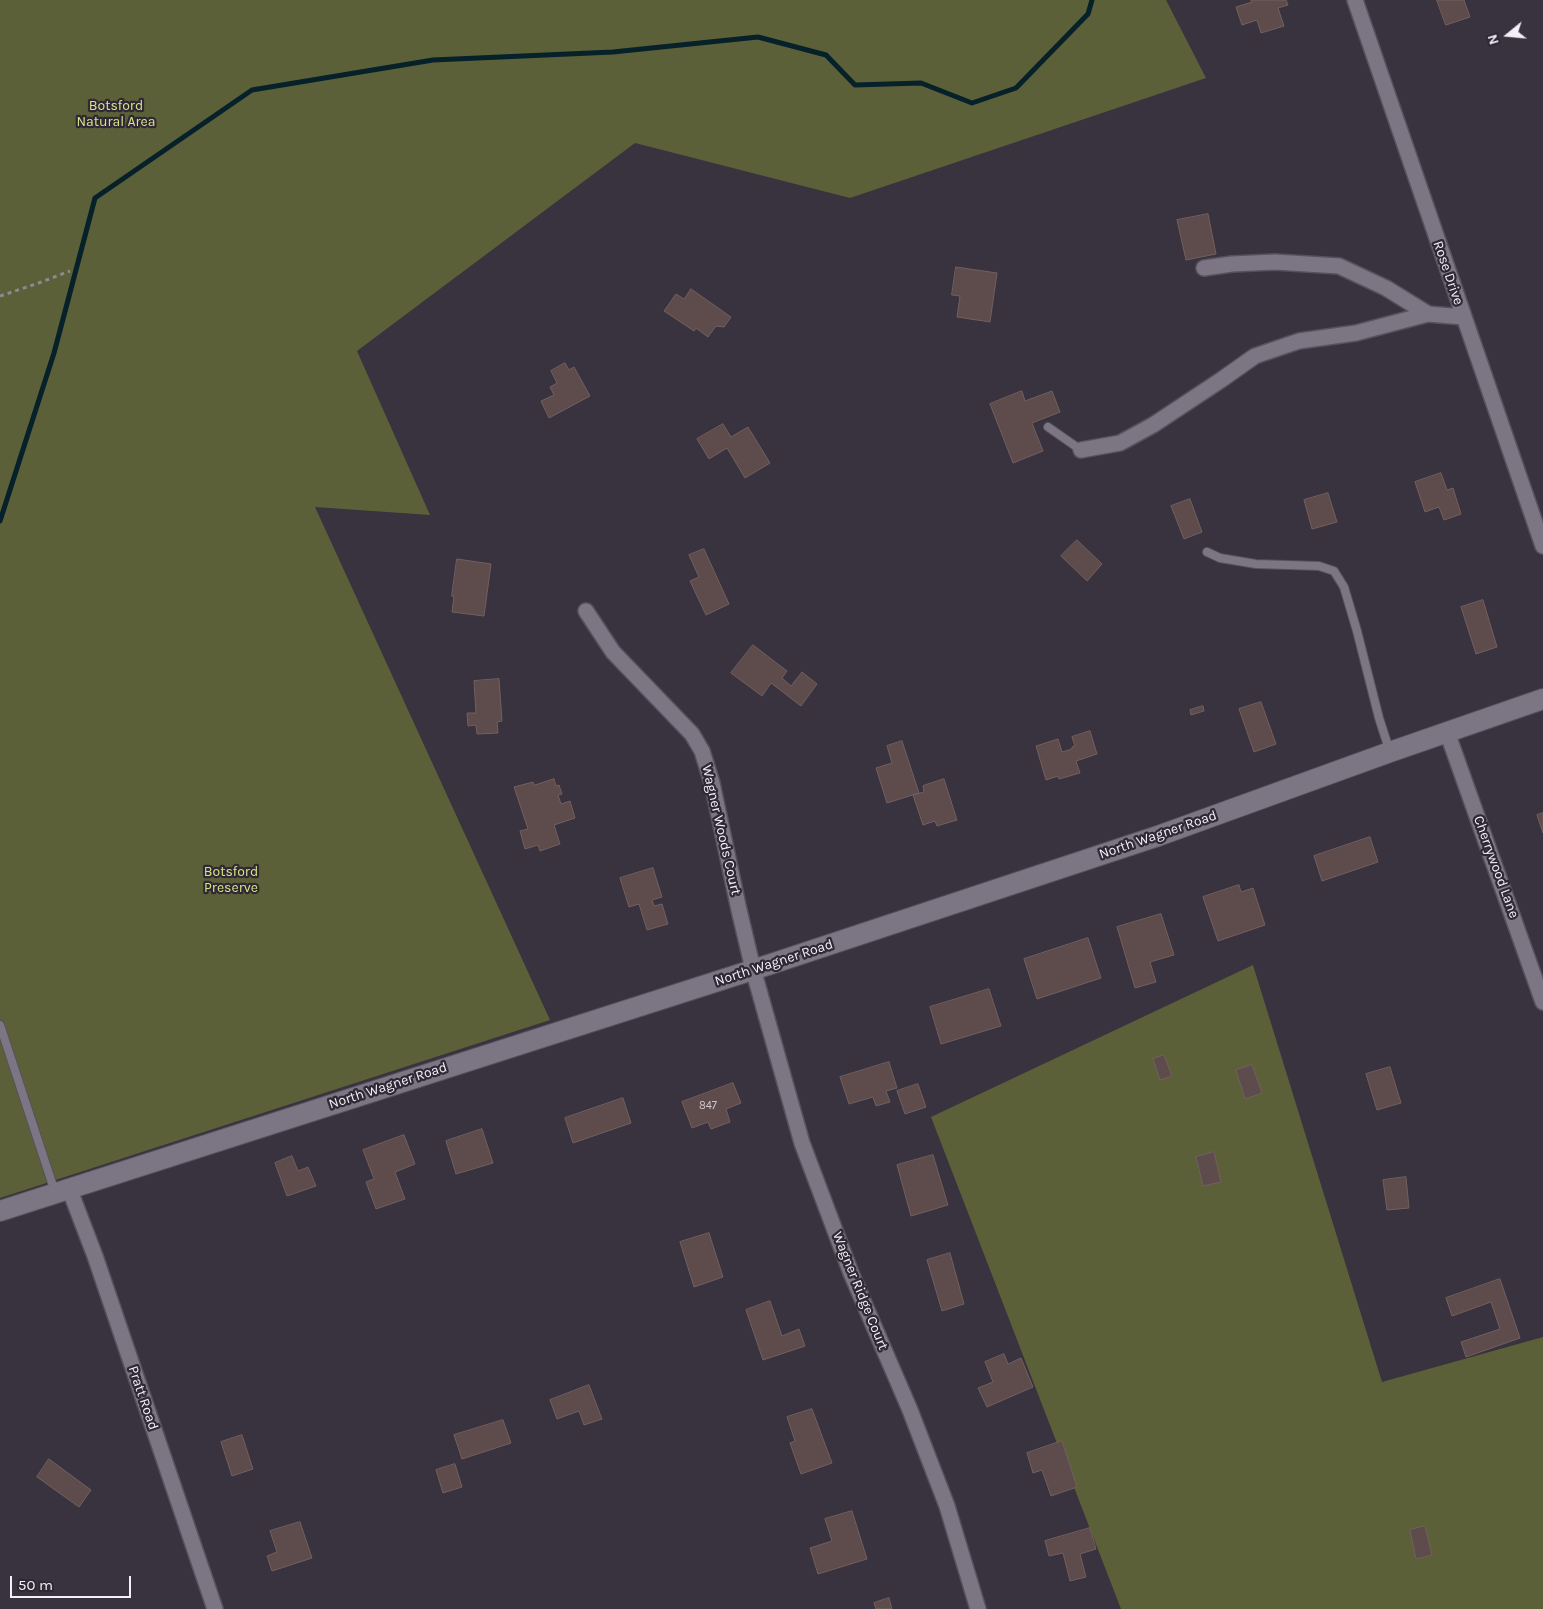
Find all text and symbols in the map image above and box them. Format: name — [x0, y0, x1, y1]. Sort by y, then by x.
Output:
north arrow — [1483, 10, 1533, 60]
text: N — [1484, 32, 1503, 47]
park label: Botsford Natural Area — [76, 98, 156, 130]
street label: Rose Drive — [1429, 239, 1467, 307]
street label: Wagner Woods Court — [698, 763, 744, 897]
street label: North Wagner Road — [1097, 807, 1219, 863]
street label: Cherrywood Lane — [1470, 813, 1522, 921]
park label: Botsford Preserve — [204, 864, 258, 896]
street label: North Wagner Road — [713, 936, 835, 990]
street label: North Wagner Road — [327, 1059, 449, 1113]
house number: 847 — [699, 1099, 717, 1113]
street label: Wagner Ridge Court — [829, 1229, 891, 1353]
street label: Pratt Road — [124, 1364, 162, 1432]
scale bar — [12, 1566, 134, 1598]
text: 50 m — [18, 1576, 53, 1594]

